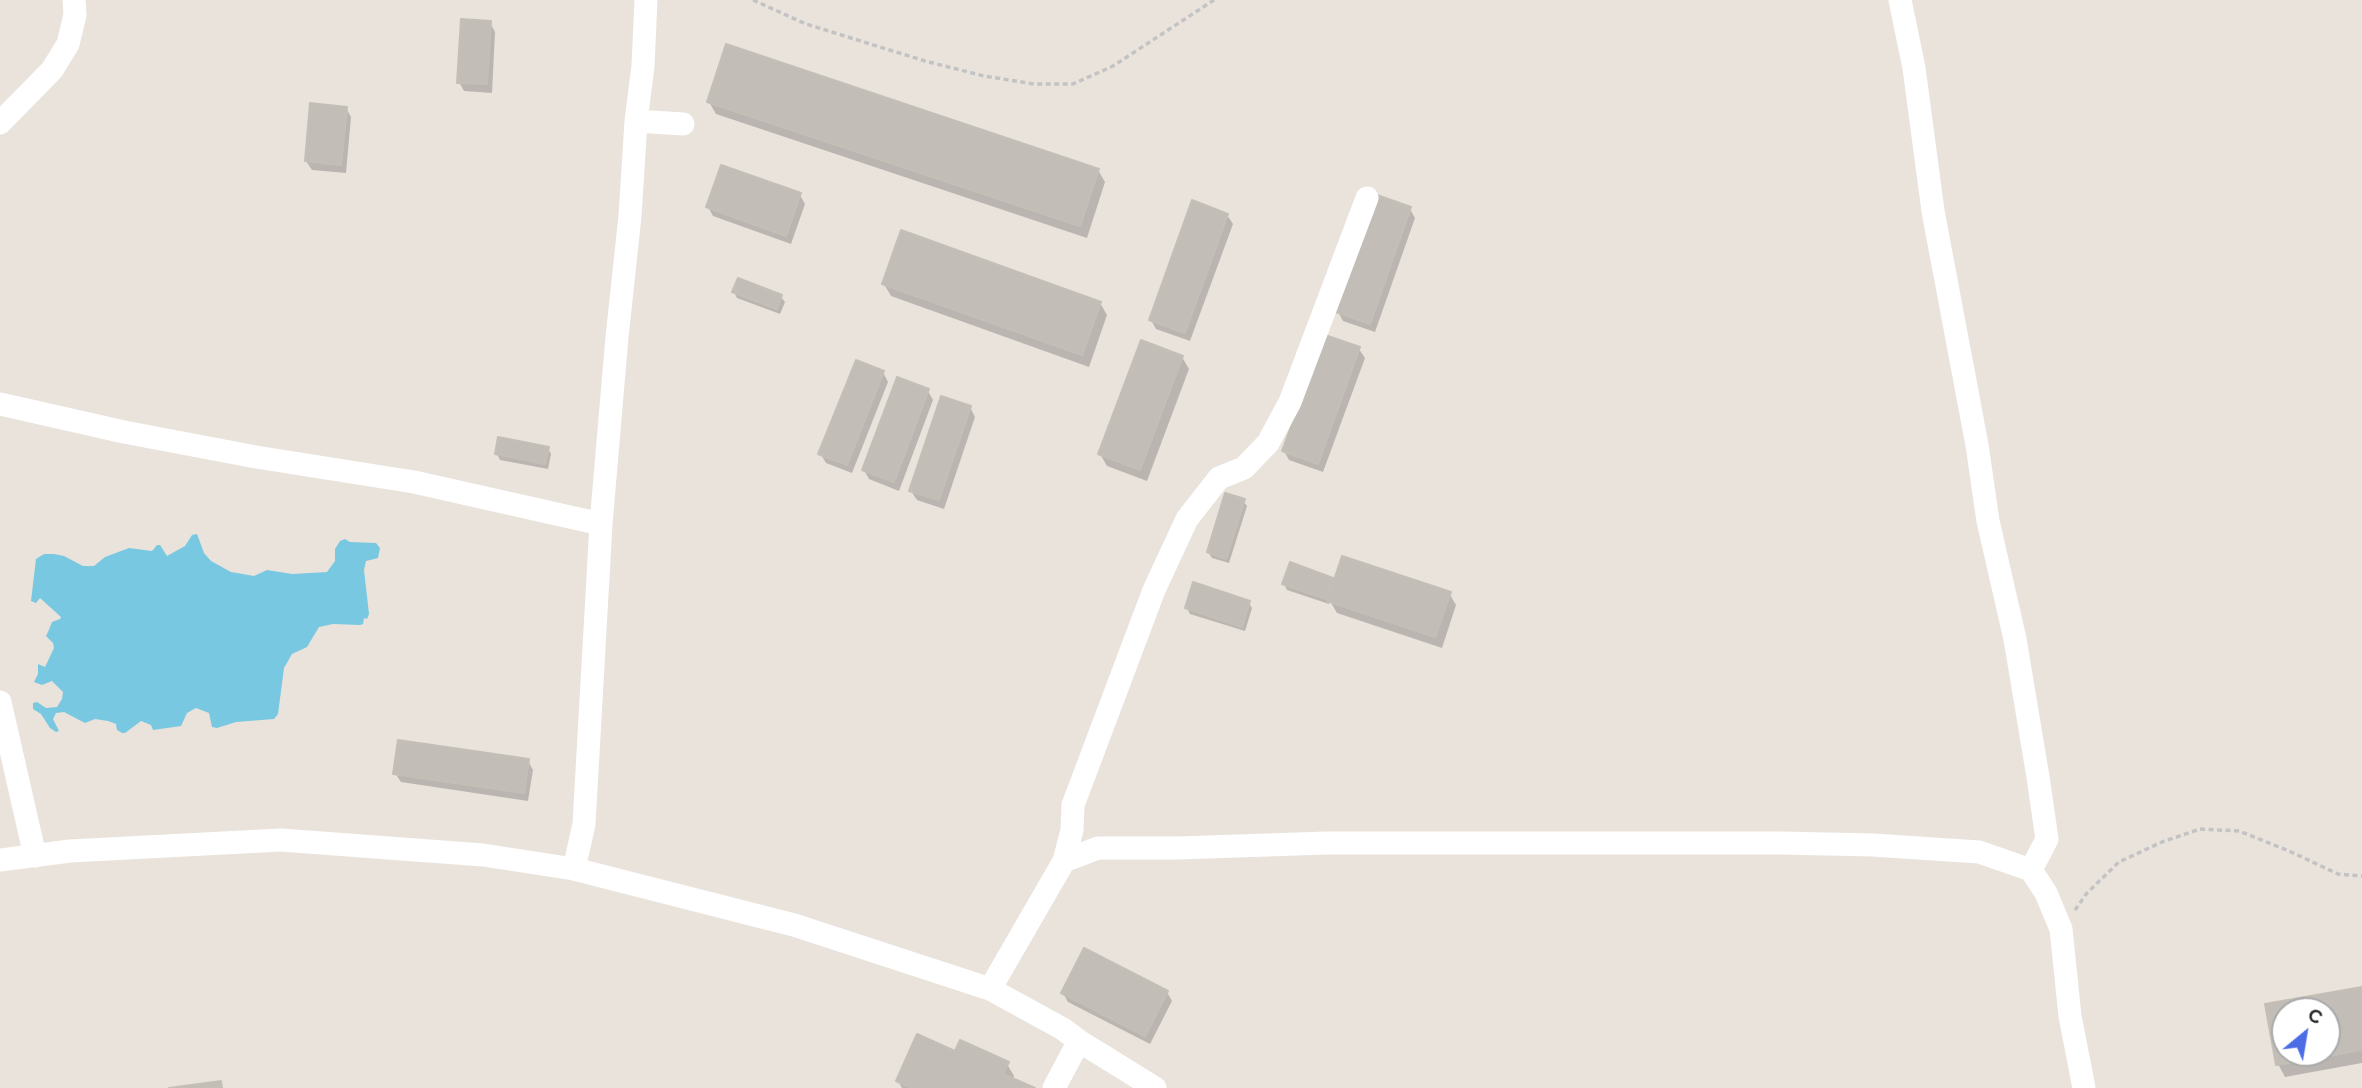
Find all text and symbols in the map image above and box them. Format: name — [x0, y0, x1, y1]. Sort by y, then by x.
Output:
north arrow — [2271, 997, 2341, 1067]
text: С — [2304, 1003, 2327, 1028]

